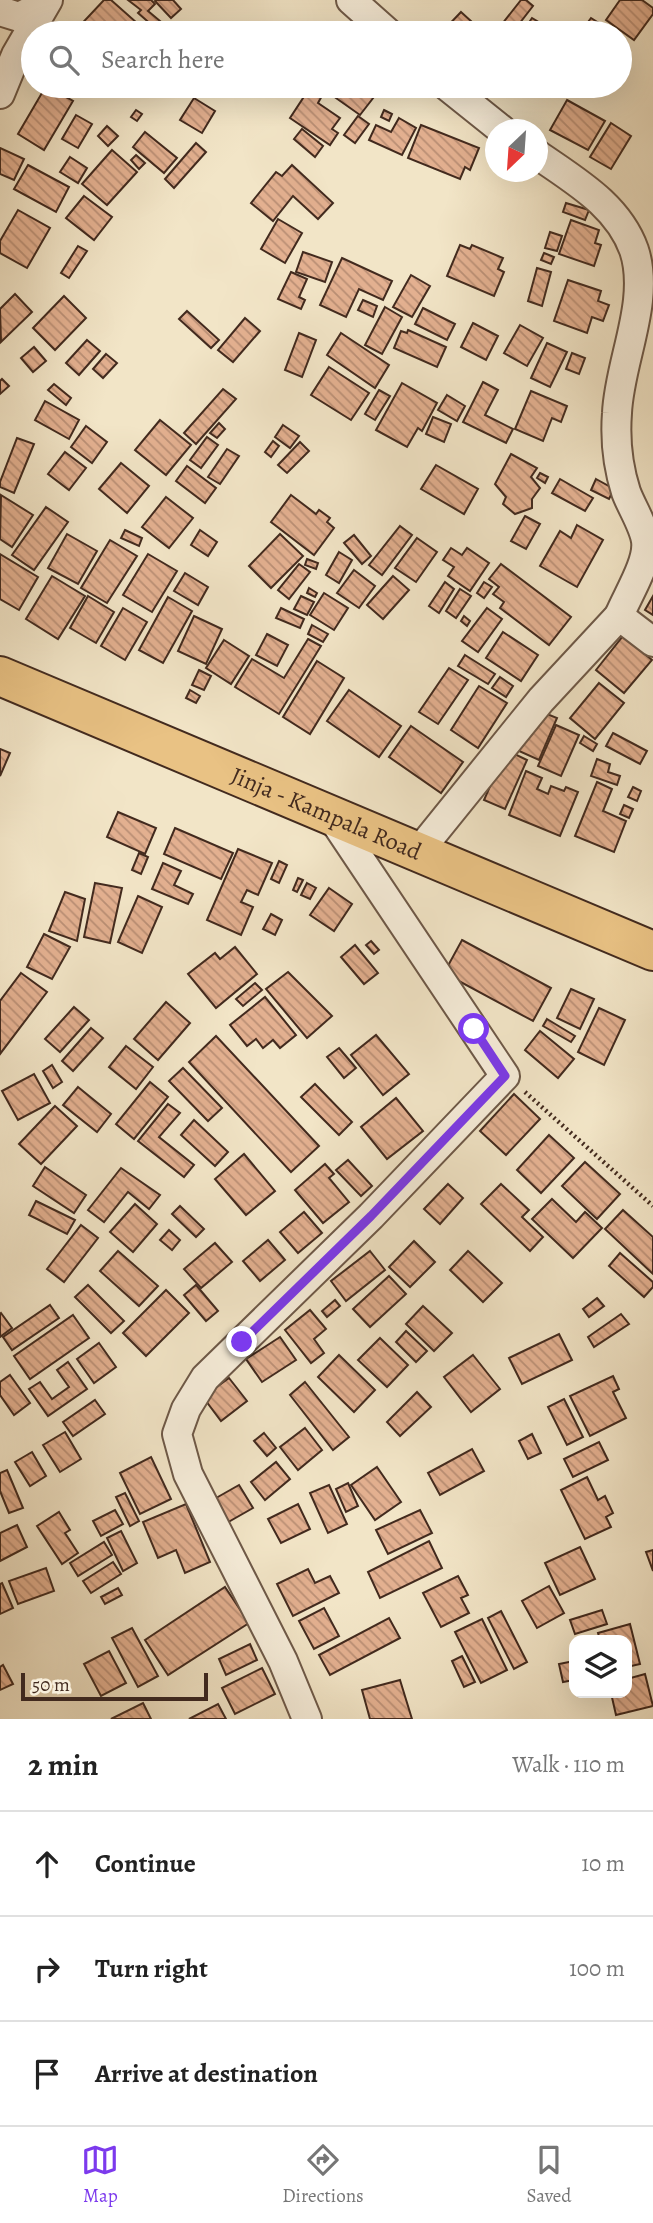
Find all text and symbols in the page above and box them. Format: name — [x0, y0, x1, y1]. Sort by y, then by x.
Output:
search box — [21, 21, 632, 98]
icon: search — [45, 41, 83, 79]
text: Search here — [101, 42, 225, 77]
north arrow — [485, 119, 548, 182]
street label: Jinja - Kampala Road — [226, 759, 426, 868]
route start — [458, 1013, 489, 1044]
route end — [226, 1326, 257, 1357]
map controls — [569, 1635, 632, 1698]
button: layers — [569, 1635, 632, 1698]
scale bar — [21, 1670, 208, 1702]
text: 50 m — [32, 1672, 70, 1698]
text: 2 min — [28, 1745, 98, 1785]
text: Walk · 110 m — [512, 1749, 625, 1780]
icon: ahead — [28, 1845, 66, 1883]
text: Continue — [95, 1846, 196, 1881]
text: 10 m — [581, 1848, 625, 1879]
icon: right — [28, 1950, 66, 1988]
text: Turn right — [95, 1951, 208, 1986]
text: 100 m — [569, 1953, 625, 1984]
icon: arrive — [28, 2055, 66, 2093]
text: Arrive at destination — [95, 2056, 318, 2091]
tab: Map — [81, 2141, 119, 2209]
tab: Directions — [282, 2141, 364, 2209]
tab: Saved — [527, 2141, 572, 2209]

